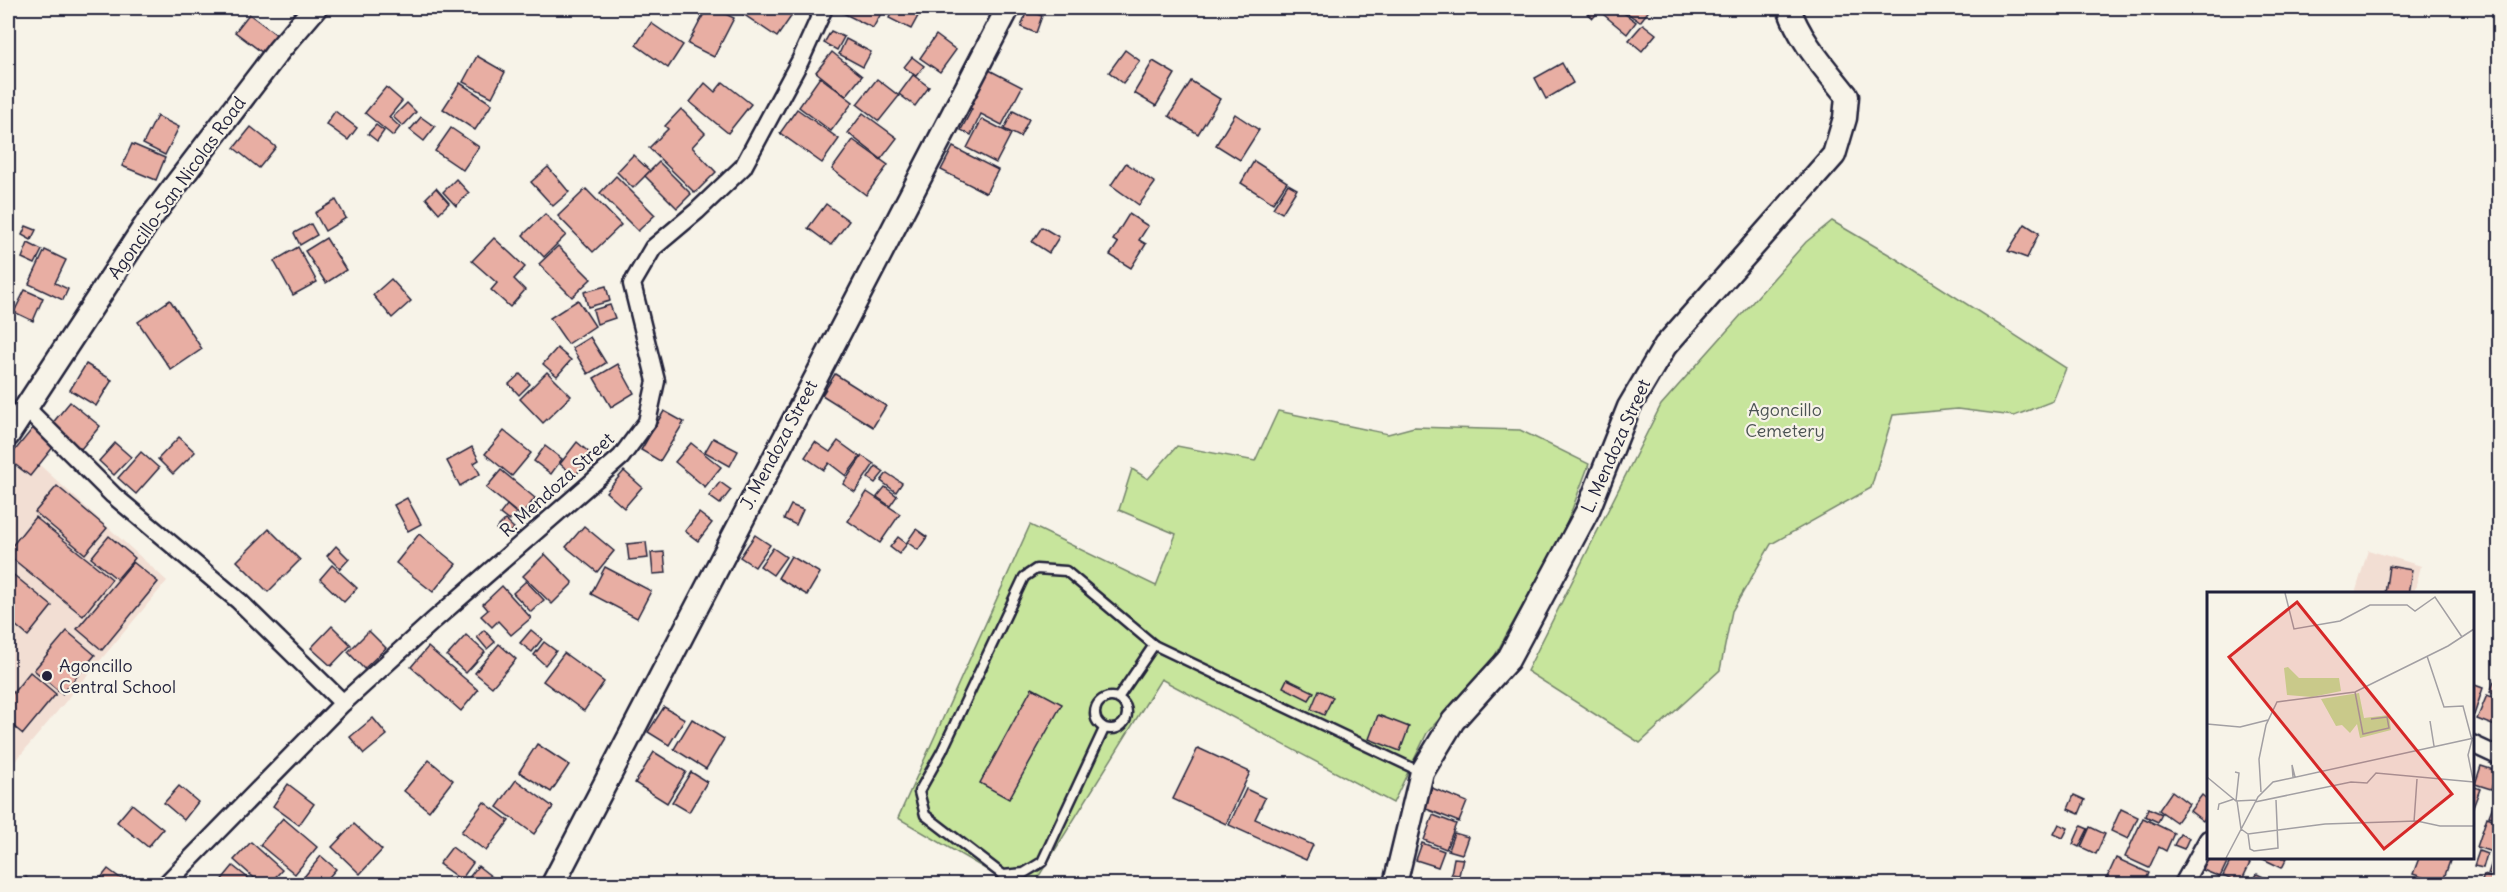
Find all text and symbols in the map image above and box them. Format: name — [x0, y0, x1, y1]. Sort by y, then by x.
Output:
street label: Agoncillo-San Nicolas Road — [103, 92, 251, 284]
street label: L. Mendoza Street — [1576, 375, 1655, 516]
street label: J. Mendoza Street — [735, 376, 822, 513]
park label: Agoncillo Cemetery — [1745, 398, 1825, 442]
street label: R. Mendoza Street — [495, 427, 618, 542]
inset map — [2207, 592, 2474, 859]
place label: Agoncillo Central School — [59, 654, 176, 698]
marker: Agoncillo Central School — [40, 669, 54, 683]

